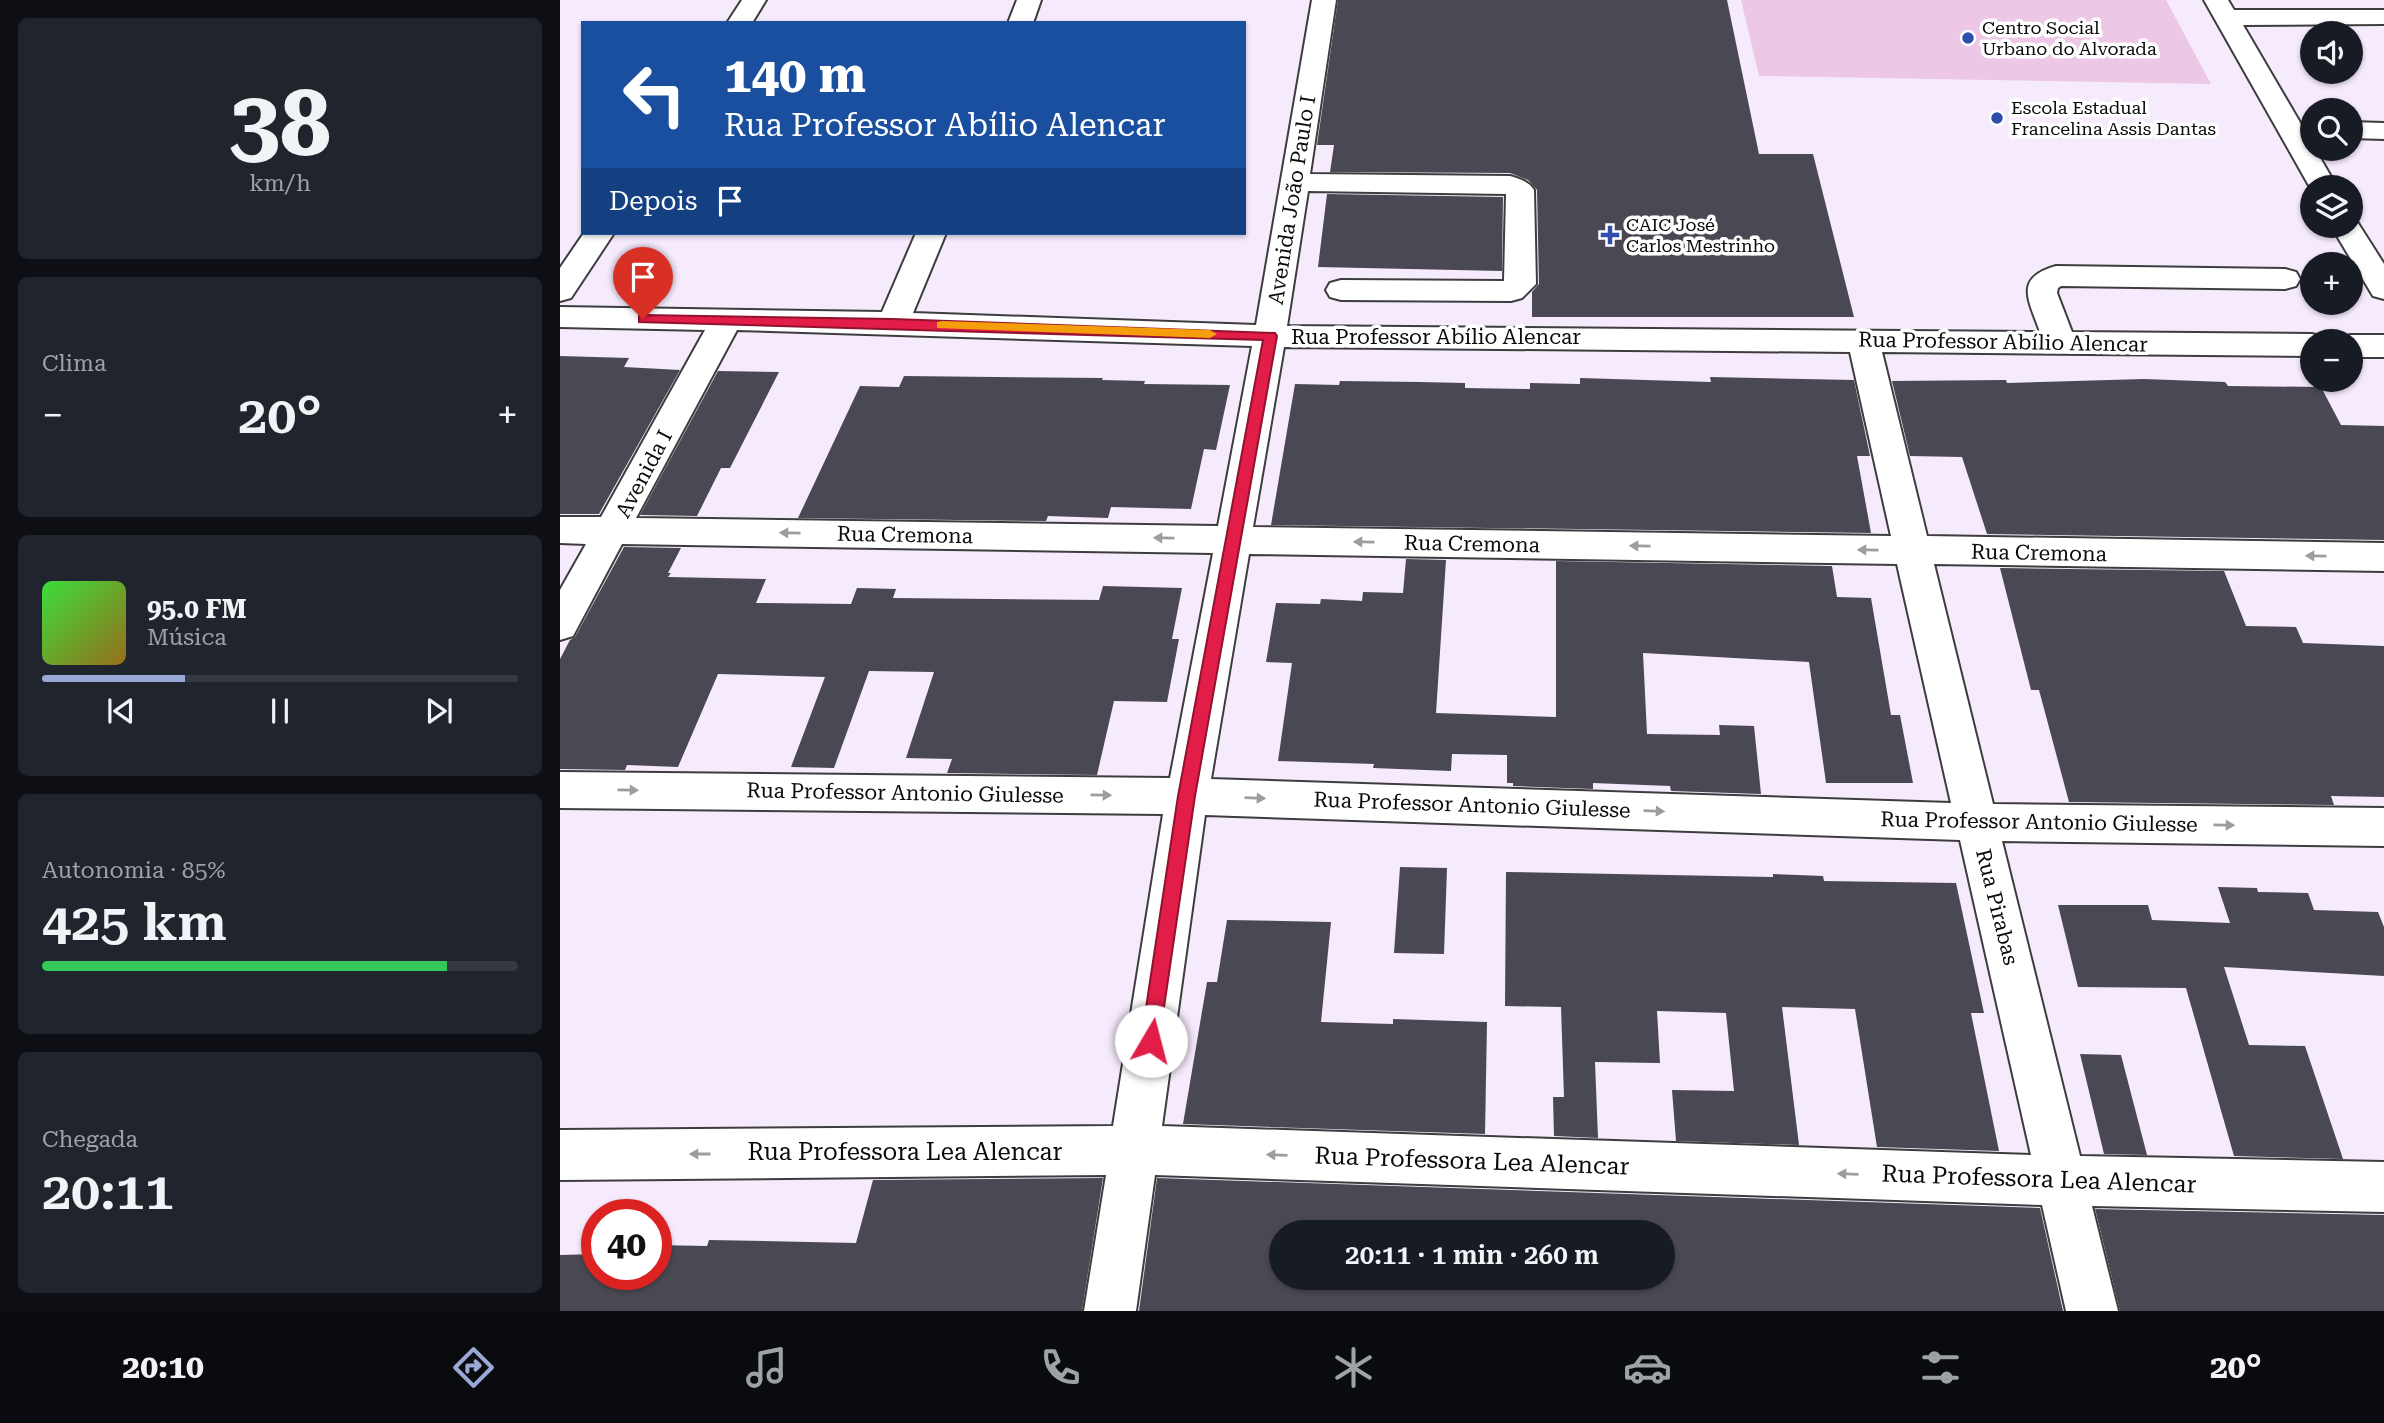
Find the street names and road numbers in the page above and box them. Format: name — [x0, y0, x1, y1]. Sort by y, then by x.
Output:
street label: Avenida João Paulo I — [1264, 94, 1320, 306]
street label: Rua Professor Abílio Alencar — [1291, 325, 1581, 349]
street label: Rua Professor Abílio Alencar — [1858, 327, 2148, 357]
street label: Avenida I — [611, 426, 677, 522]
street label: Rua Cremona — [837, 522, 974, 548]
street label: Rua Cremona — [1404, 531, 1541, 557]
street label: Rua Cremona — [1971, 540, 2108, 566]
street label: Rua Professor Antonio Giulesse — [746, 778, 1064, 808]
street label: Rua Professor Antonio Giulesse — [1313, 787, 1631, 823]
street label: Rua Professor Antonio Giulesse — [1880, 807, 2198, 837]
street label: Rua Pirabas — [1971, 846, 2023, 968]
street label: Rua Professora Lea Alencar — [748, 1138, 1063, 1166]
street label: Rua Professora Lea Alencar — [1314, 1142, 1630, 1180]
street label: Rua Professora Lea Alencar — [1881, 1160, 2197, 1198]

